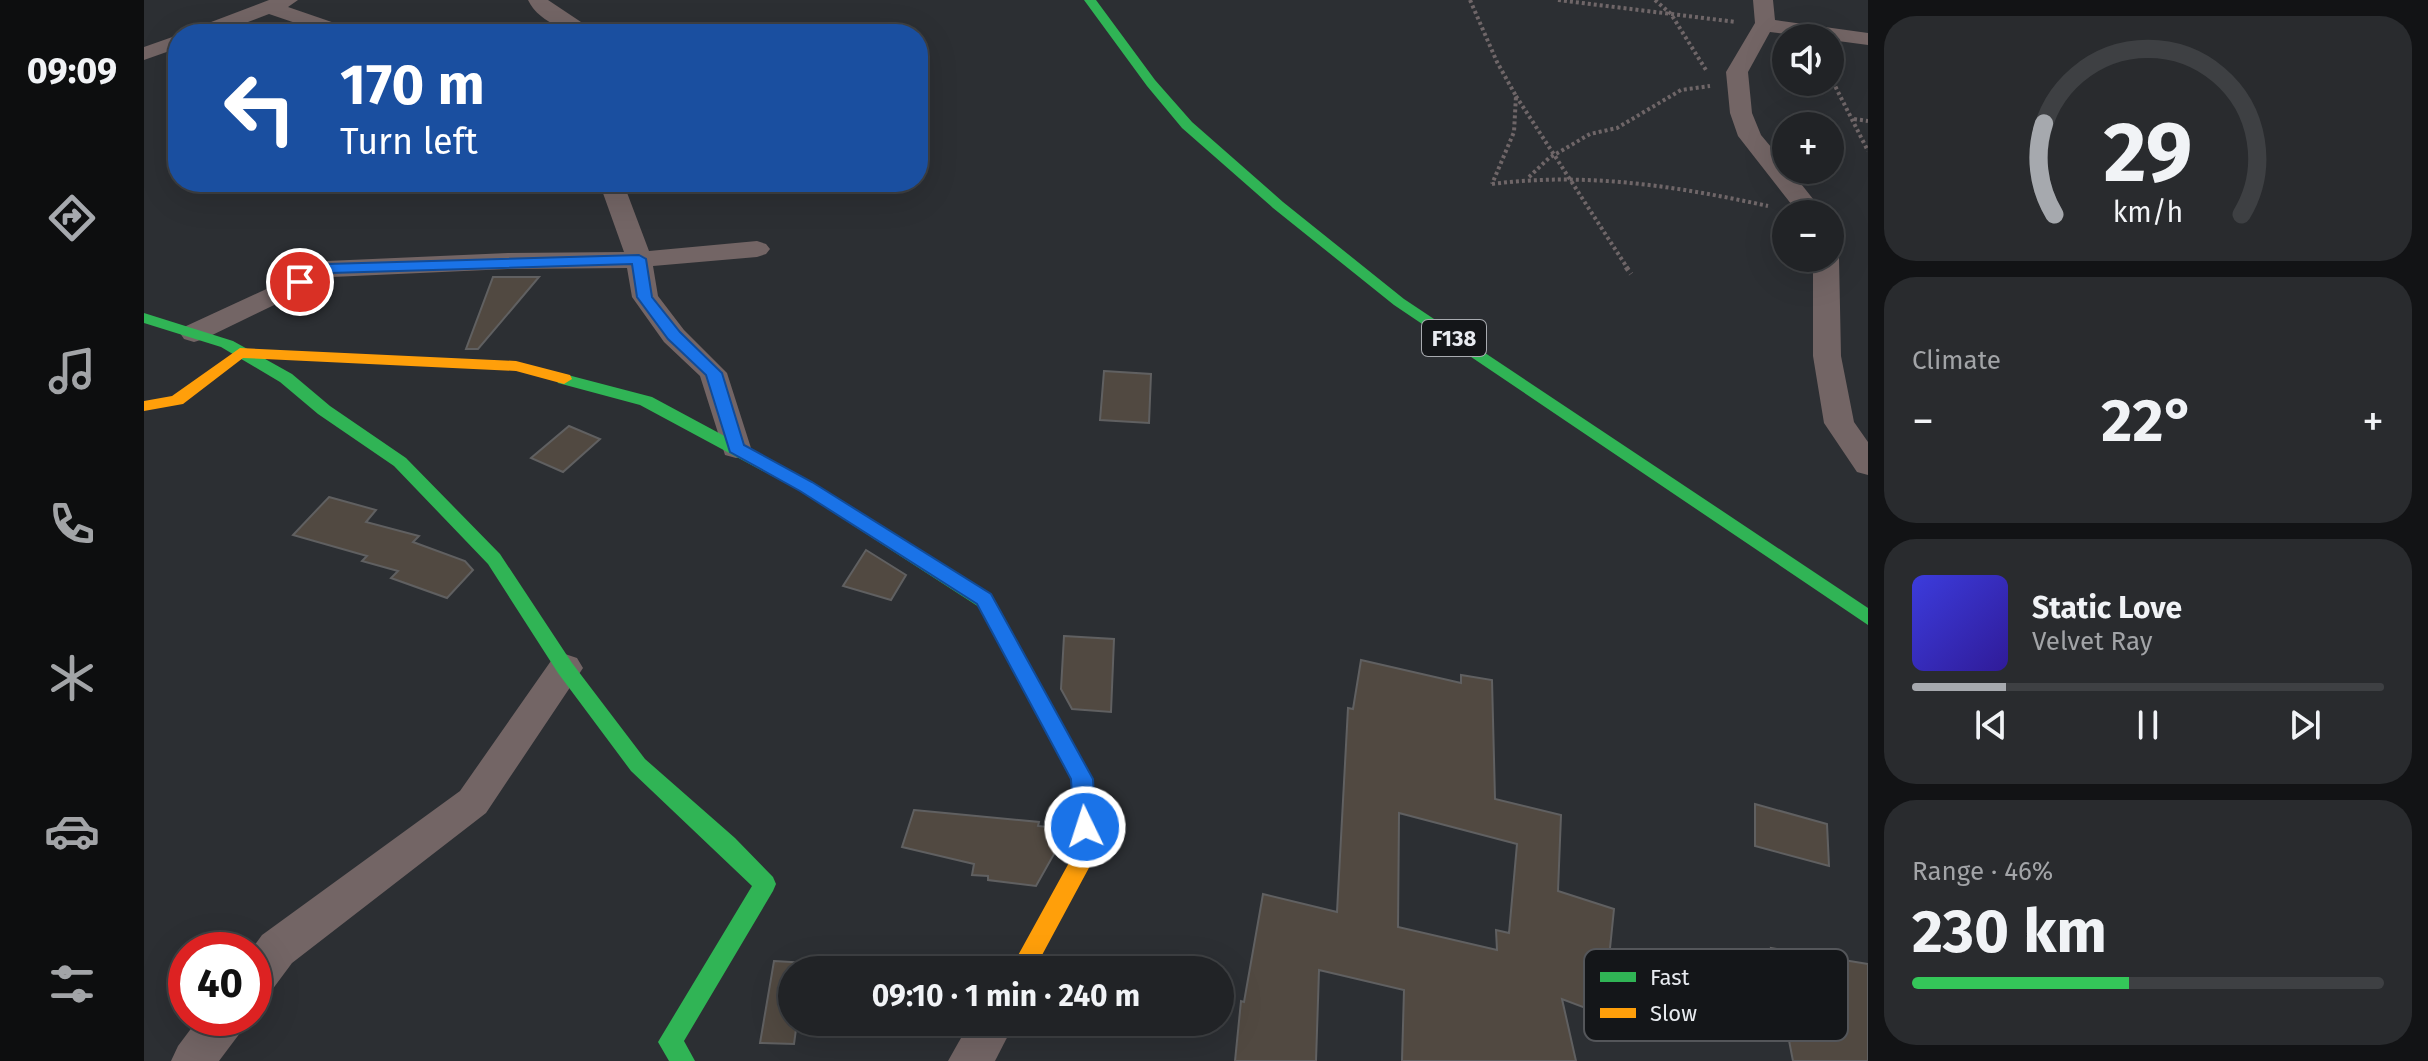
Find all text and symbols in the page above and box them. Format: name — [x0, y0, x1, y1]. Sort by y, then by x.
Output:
map controls — [1772, 24, 1844, 272]
button: sound — [1772, 24, 1844, 96]
text: 09:09 — [27, 49, 117, 93]
text: 170 m — [340, 52, 485, 119]
icon: left — [208, 56, 312, 160]
text: 29 — [2104, 102, 2192, 202]
button: + — [1772, 112, 1844, 184]
text: Turn left — [340, 120, 478, 164]
icon: directions — [44, 190, 100, 246]
text: km/h — [2113, 195, 2183, 230]
button: − — [1772, 200, 1844, 272]
pin — [266, 248, 334, 316]
icon: arrive — [278, 260, 322, 304]
road number: F138 — [1422, 320, 1486, 356]
icon: music — [44, 343, 100, 399]
text: Climate — [1912, 345, 2001, 376]
text: 22° — [2101, 385, 2195, 457]
text: − — [1912, 395, 1934, 448]
text: + — [2362, 395, 2384, 448]
icon: phone — [44, 496, 100, 552]
text: Static Love — [2032, 590, 2182, 626]
text: Velvet Ray — [2032, 626, 2152, 657]
icon: climate — [44, 650, 100, 706]
icon: previous — [1969, 703, 2013, 747]
icon: pause — [2126, 703, 2170, 747]
icon: next — [2283, 703, 2327, 747]
position arrow — [1043, 785, 1127, 869]
icon: car — [44, 803, 100, 859]
text: Range · 46% — [1912, 856, 2053, 887]
text: 230 km — [1912, 896, 2107, 968]
speed limit sign: 40 — [168, 932, 272, 1036]
legend — [1584, 949, 1848, 1041]
icon: filters — [44, 956, 100, 1012]
text: Fast — [1650, 964, 1690, 991]
text: 09:10 · 1 min · 240 m — [872, 978, 1140, 1014]
text: Slow — [1650, 1000, 1697, 1027]

